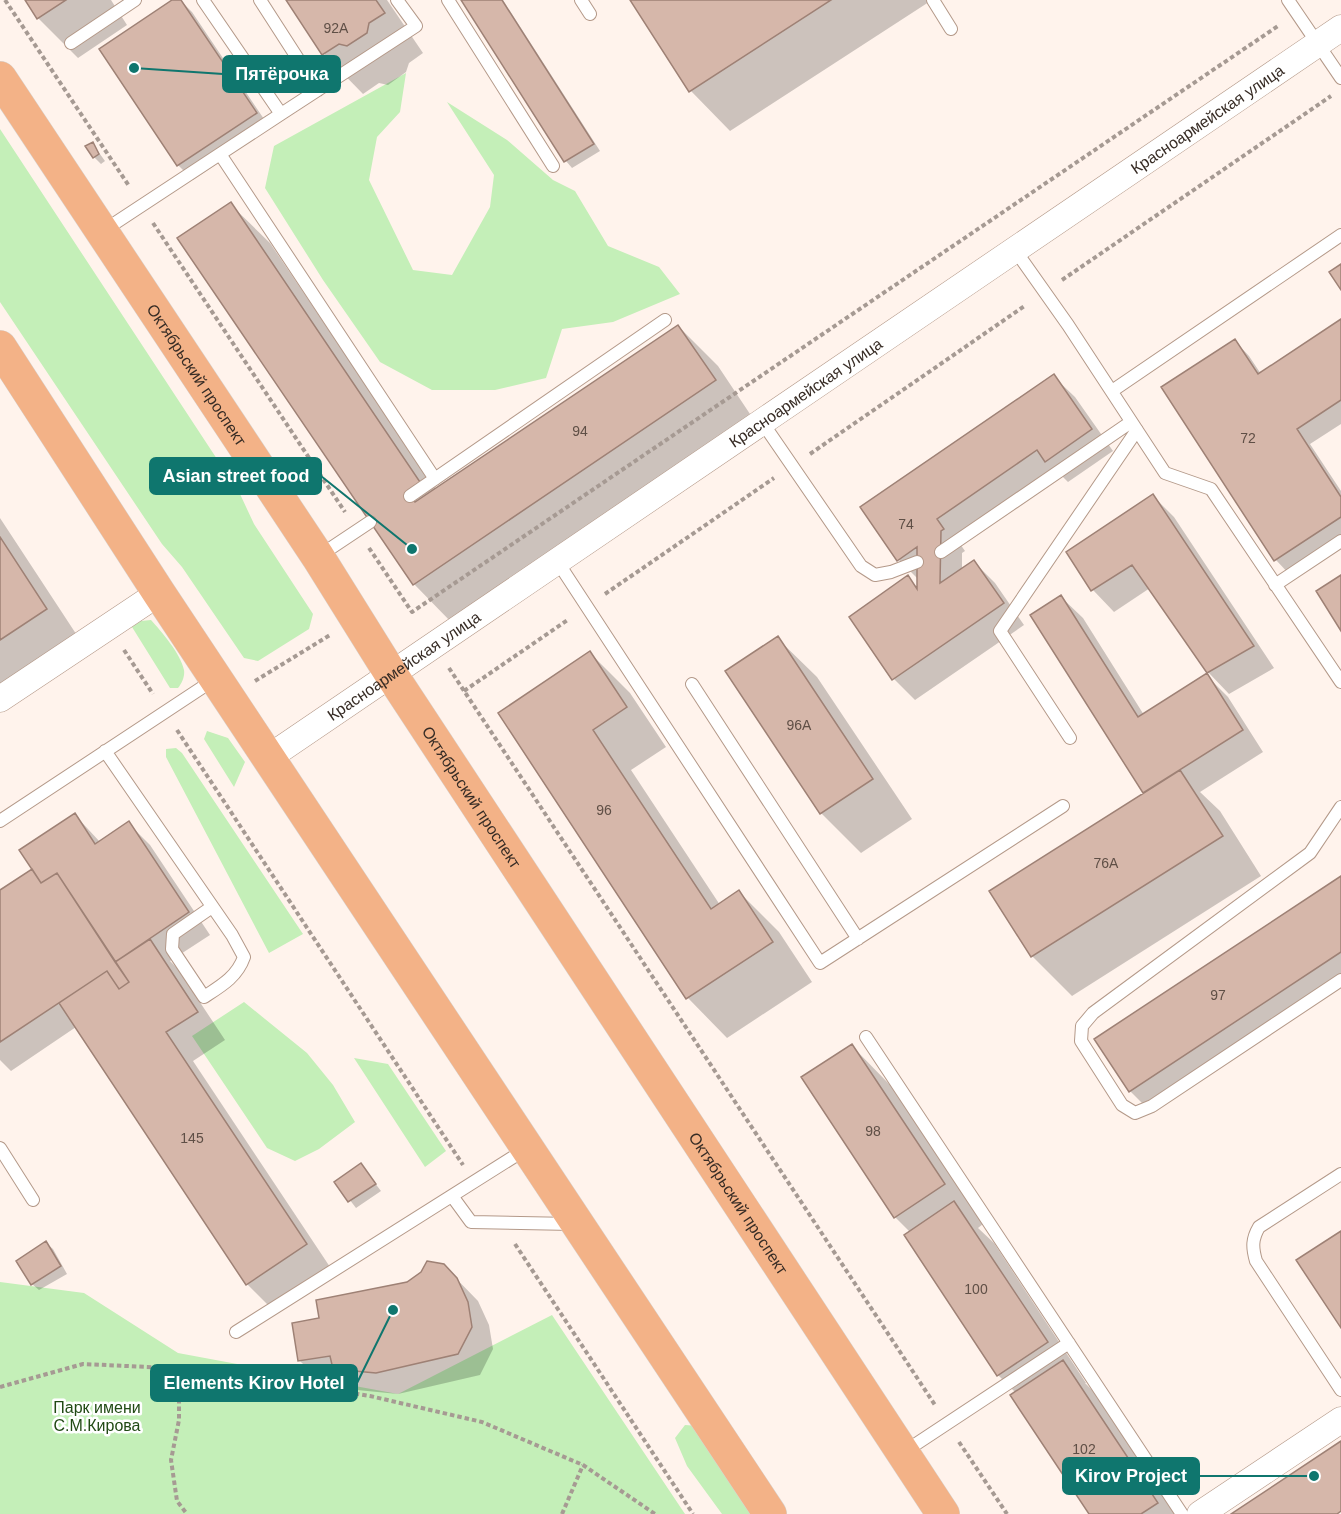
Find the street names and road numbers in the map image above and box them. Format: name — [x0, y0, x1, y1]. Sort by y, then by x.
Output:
street label: Красноармейская улица — [1128, 61, 1287, 177]
street label: Октябрьский проспект — [144, 301, 250, 449]
street label: Красноармейская улица — [726, 334, 885, 450]
street label: Красноармейская улица — [324, 608, 483, 724]
street label: Октябрьский проспект — [419, 723, 525, 872]
street label: Октябрьский проспект — [686, 1129, 792, 1278]

